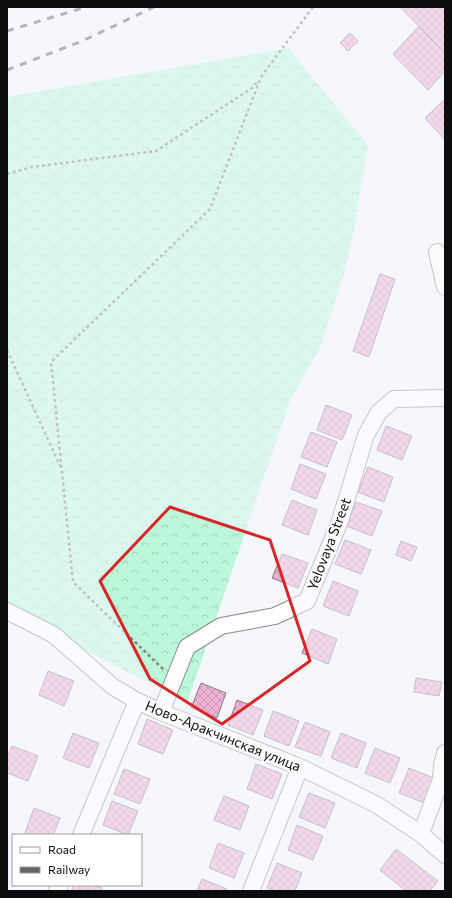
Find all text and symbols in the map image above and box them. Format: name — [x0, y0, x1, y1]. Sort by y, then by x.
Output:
street label: Yelovaya Street — [303, 495, 354, 593]
street label: Ново-Аракчинская улица — [143, 697, 303, 775]
legend — [12, 834, 142, 886]
text: Road — [48, 842, 76, 856]
text: Railway — [48, 862, 90, 876]

